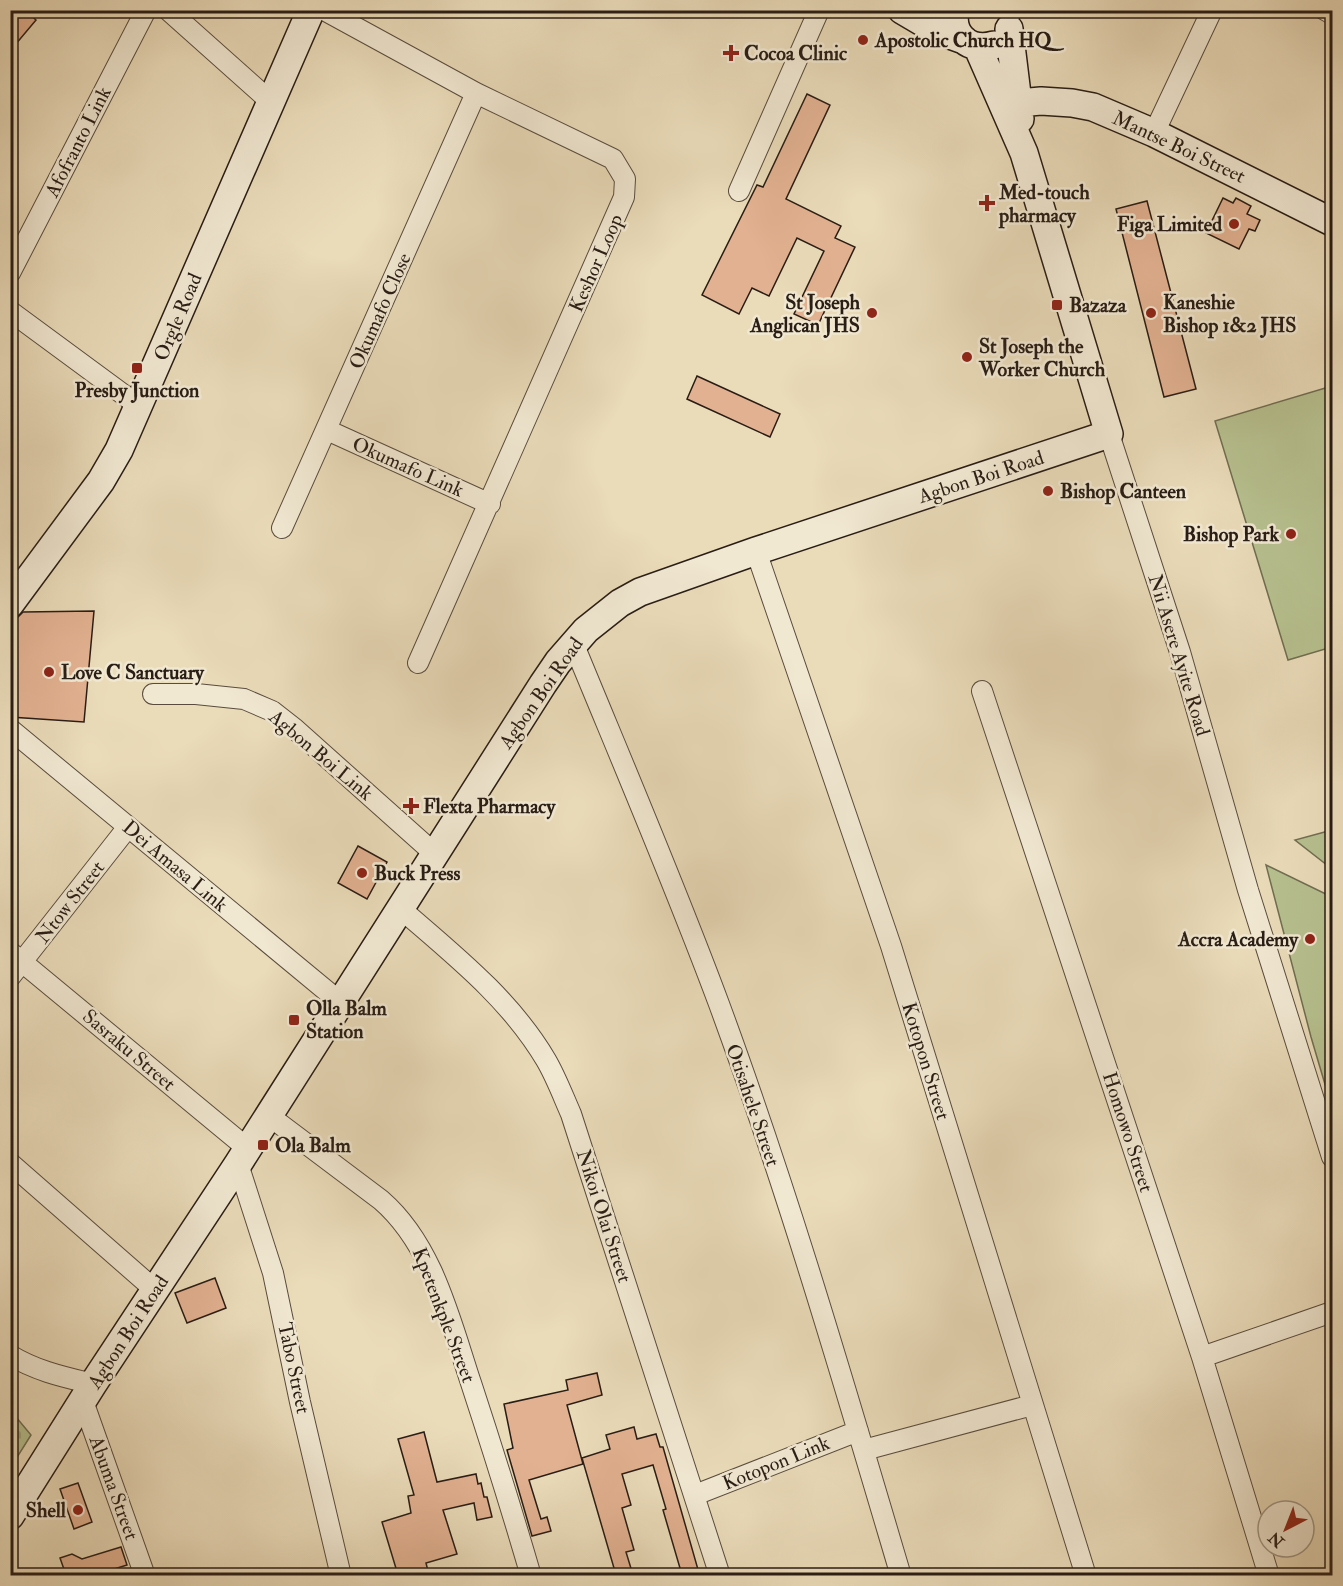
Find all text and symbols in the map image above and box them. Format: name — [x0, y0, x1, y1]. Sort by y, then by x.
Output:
place label: Apostolic Church HQ — [874, 28, 1065, 54]
marker: Apostolic Church HQ — [856, 33, 870, 47]
place label: Cocoa Clinic — [744, 41, 848, 66]
marker: Cocoa Clinic — [722, 44, 740, 62]
street label: Afofranto Link — [39, 82, 117, 202]
street label: Mantse Boi Street — [1108, 105, 1250, 189]
place label: Med-touch pharmacy — [998, 180, 1090, 229]
marker: Med-touch pharmacy — [980, 196, 994, 210]
street label: Keshor Loop — [563, 210, 630, 316]
place label: Figa Limited — [1117, 212, 1222, 238]
marker: Figa Limited — [1227, 217, 1241, 231]
street label: Okumafo Close — [343, 249, 417, 373]
street label: Orgle Road — [148, 269, 208, 365]
place label: St Joseph Anglican JHS — [749, 290, 861, 339]
place label: Kaneshie Bishop 1&2 JHS — [1163, 290, 1296, 339]
place label: Bazaza — [1069, 293, 1127, 318]
marker: Bazaza — [1050, 298, 1064, 312]
marker: St Joseph Anglican JHS — [865, 306, 879, 320]
marker: Kaneshie Bishop 1&2 JHS — [1144, 306, 1158, 320]
place label: St Joseph the Worker Church — [978, 334, 1106, 382]
marker: St Joseph the Worker Church — [960, 350, 974, 364]
marker: Presby Junction — [130, 361, 144, 375]
place label: Presby Junction — [75, 378, 200, 404]
street label: Okumafo Link — [348, 431, 468, 503]
street label: Agbon Boi Road — [914, 445, 1047, 509]
place label: Bishop Canteen — [1060, 479, 1187, 505]
marker: Bishop Canteen — [1041, 484, 1055, 498]
place label: Bishop Park — [1183, 522, 1279, 548]
marker: Bishop Park — [1284, 527, 1298, 541]
street label: Nii Asere Ayite Road — [1143, 571, 1216, 739]
street label: Agbon Boi Road — [493, 632, 589, 754]
place label: Love C Sanctuary — [61, 660, 205, 686]
marker: Love C Sanctuary — [42, 665, 56, 679]
street label: Agbon Boi Link — [263, 704, 379, 806]
place label: Flexta Pharmacy — [423, 794, 556, 820]
marker: Flexta Pharmacy — [404, 799, 418, 813]
street label: Dei Amasa Link — [117, 815, 233, 918]
street label: Ntow Street — [30, 855, 110, 948]
place label: Buck Press — [374, 861, 460, 886]
marker: Buck Press — [355, 866, 369, 880]
place label: Accra Academy — [1177, 927, 1299, 953]
marker: Accra Academy — [1303, 932, 1317, 946]
place label: Olla Balm Station — [306, 996, 387, 1044]
street label: Kotopon Street — [895, 999, 956, 1124]
street label: Sasraku Street — [77, 1004, 181, 1097]
marker: Olla Balm Station — [287, 1013, 301, 1027]
street label: Otisahele Street — [720, 1040, 786, 1170]
street label: Homowo Street — [1097, 1069, 1159, 1196]
place label: Ola Balm — [275, 1133, 351, 1158]
marker: Ola Balm — [256, 1138, 270, 1152]
street label: Nikoi Olai Street — [571, 1146, 637, 1286]
street label: Kpetenkple Street — [406, 1244, 481, 1387]
street label: Agbon Boi Road — [81, 1270, 174, 1394]
street label: Tabo Street — [272, 1320, 316, 1416]
street label: Kotopon Link — [719, 1430, 834, 1497]
street label: Abuma Street — [83, 1432, 145, 1544]
place label: Shell — [26, 1498, 67, 1523]
north arrow — [1256, 1499, 1316, 1559]
marker: Shell — [71, 1503, 85, 1517]
text: N — [1264, 1527, 1289, 1552]

